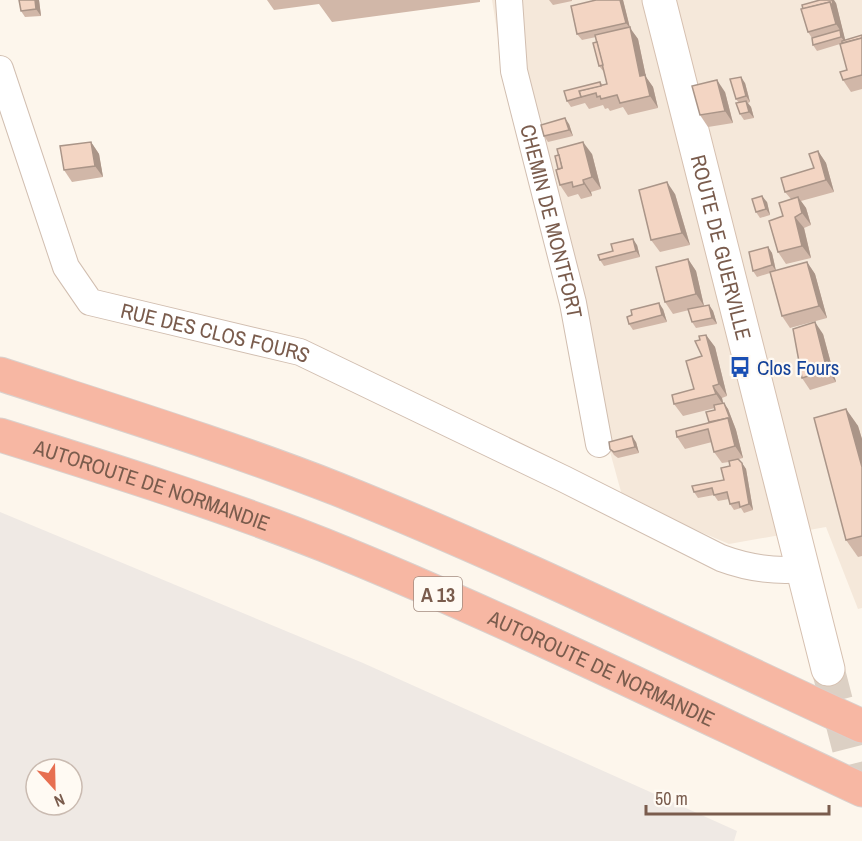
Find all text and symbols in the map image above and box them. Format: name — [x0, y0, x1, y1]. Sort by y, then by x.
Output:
street label: CHEMIN DE MONTFORT — [514, 121, 590, 321]
street label: ROUTE DE GUERVILLE — [684, 151, 759, 343]
street label: RUE DES CLOS FOURS — [118, 295, 315, 369]
place label: Clos Fours — [757, 353, 839, 382]
bus stop icon: Clos Fours — [728, 355, 752, 379]
street label: AUTOROUTE DE NORMANDIE — [30, 432, 274, 538]
road number: A 13 — [414, 577, 462, 611]
street label: AUTOROUTE DE NORMANDIE — [483, 602, 720, 733]
north arrow — [24, 757, 84, 817]
scale bar — [646, 778, 829, 816]
text: 50 m — [655, 786, 688, 811]
text: N — [51, 789, 68, 813]

